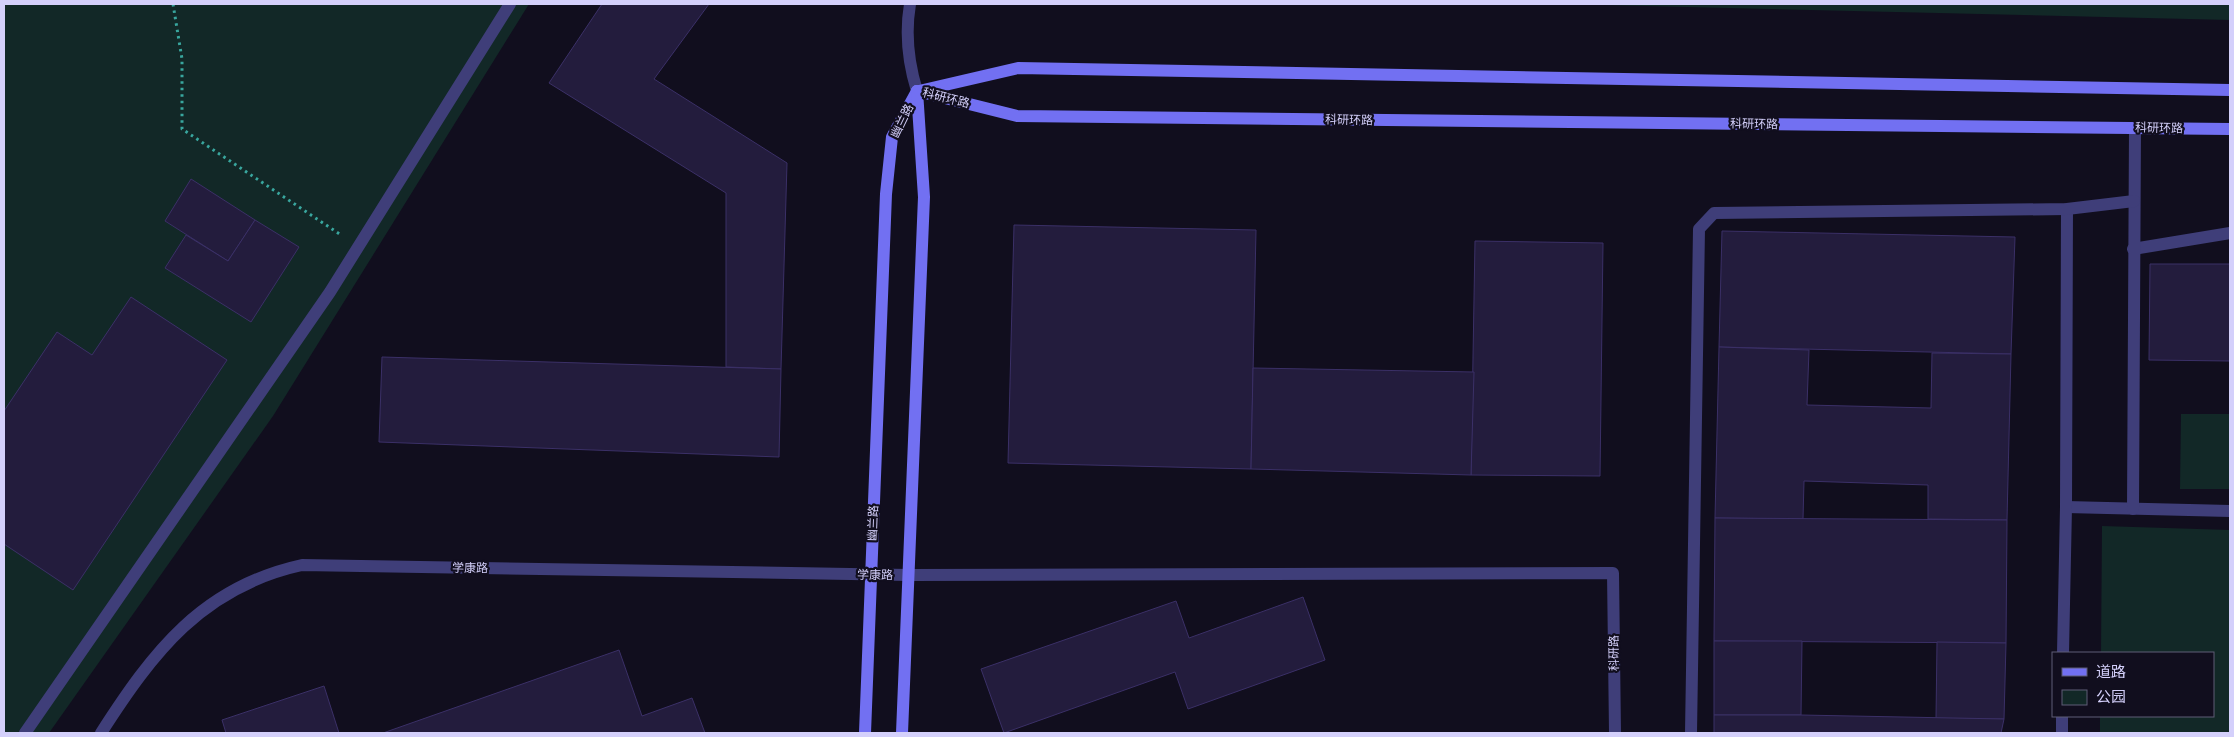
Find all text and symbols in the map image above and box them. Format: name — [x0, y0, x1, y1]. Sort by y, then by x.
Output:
street label: 科研环路 — [921, 85, 971, 111]
street label: 幽兰路 — [888, 102, 916, 140]
street label: 科研环路 — [1325, 113, 1373, 127]
street label: 科研环路 — [1730, 117, 1778, 131]
street label: 科研环路 — [2135, 121, 2183, 135]
street label: 幽兰路 — [865, 505, 881, 541]
street label: 学康路 — [452, 561, 488, 575]
street label: 学康路 — [857, 568, 893, 582]
street label: 科研路 — [1607, 635, 1621, 671]
legend — [2052, 652, 2214, 717]
text: 道路 — [2096, 663, 2126, 681]
text: 公园 — [2096, 688, 2126, 706]

